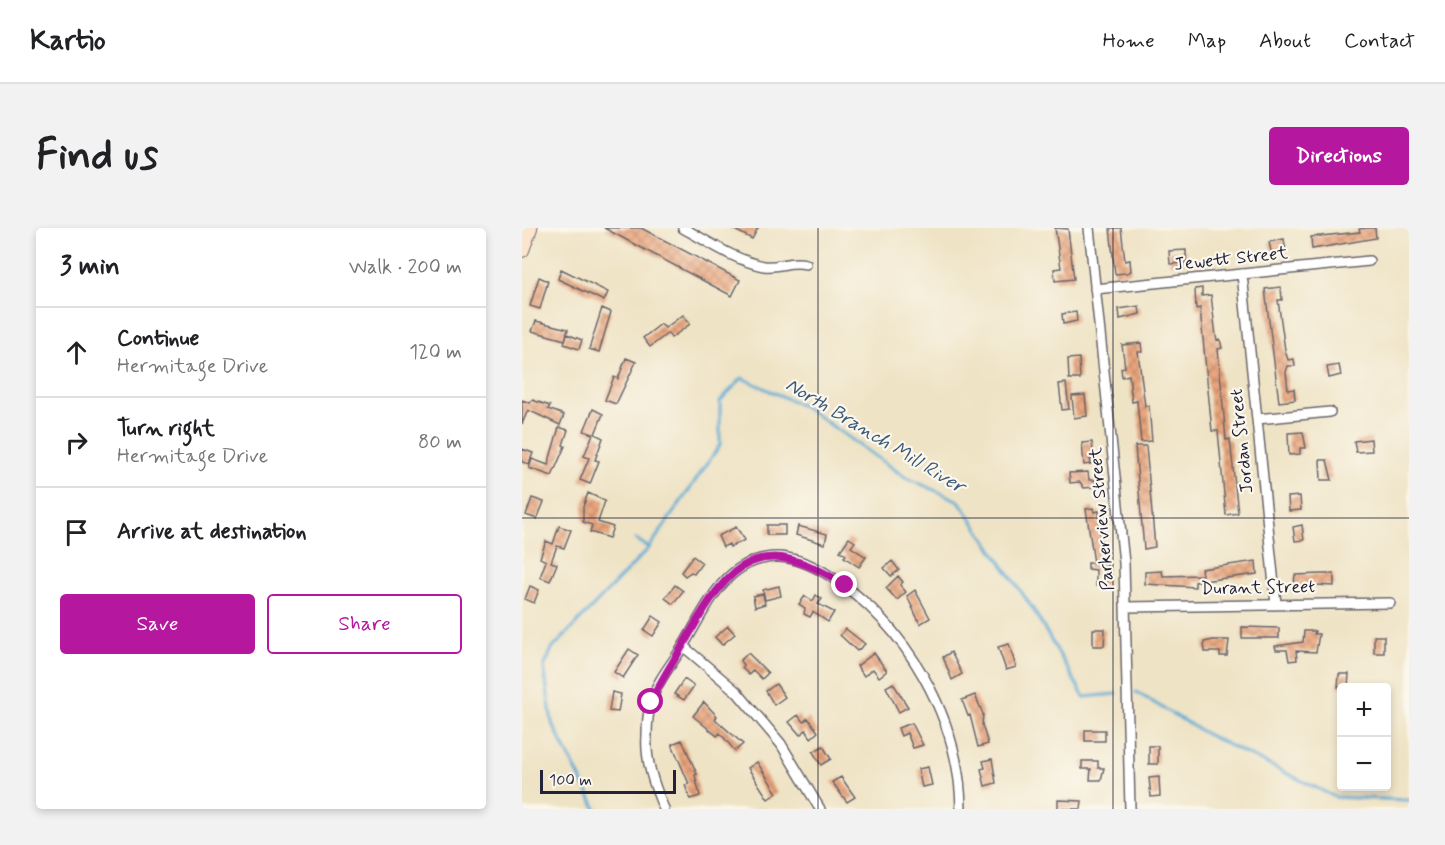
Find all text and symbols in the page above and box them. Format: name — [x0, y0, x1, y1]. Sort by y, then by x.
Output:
text: Kartio — [30, 23, 106, 60]
text: Home — [1103, 27, 1155, 55]
text: Map — [1188, 27, 1226, 55]
text: About — [1259, 27, 1311, 55]
text: Contact — [1344, 27, 1415, 55]
button: Directions — [1269, 127, 1409, 185]
text: Find us — [36, 129, 158, 184]
street label: Jewett Street — [1173, 241, 1289, 277]
text: 3 min — [60, 250, 120, 284]
text: Walk · 200 m — [349, 254, 462, 281]
text: Continue — [117, 325, 199, 353]
icon: ahead — [60, 336, 93, 369]
text: 120 m — [409, 339, 462, 366]
text: Hermitage Drive — [117, 353, 268, 380]
water label: North Branch Mill River — [780, 372, 972, 502]
street label: Jordan Street — [1225, 387, 1259, 495]
text: Turn right — [117, 415, 215, 443]
icon: right — [60, 426, 93, 459]
text: 80 m — [418, 429, 462, 456]
text: Hermitage Drive — [117, 443, 268, 470]
street label: Parkerview Street — [1084, 446, 1120, 592]
icon: arrive — [60, 516, 93, 549]
text: Arrive at destination — [117, 518, 307, 546]
route end — [831, 571, 857, 597]
street label: Durant Street — [1201, 575, 1316, 601]
button: Save — [60, 594, 255, 654]
button: Share — [267, 594, 462, 654]
map controls — [1337, 683, 1391, 791]
button: + — [1337, 683, 1391, 737]
route start — [637, 688, 663, 714]
button: − — [1337, 737, 1391, 791]
scale bar — [540, 767, 676, 794]
text: 100 m — [549, 770, 592, 791]

